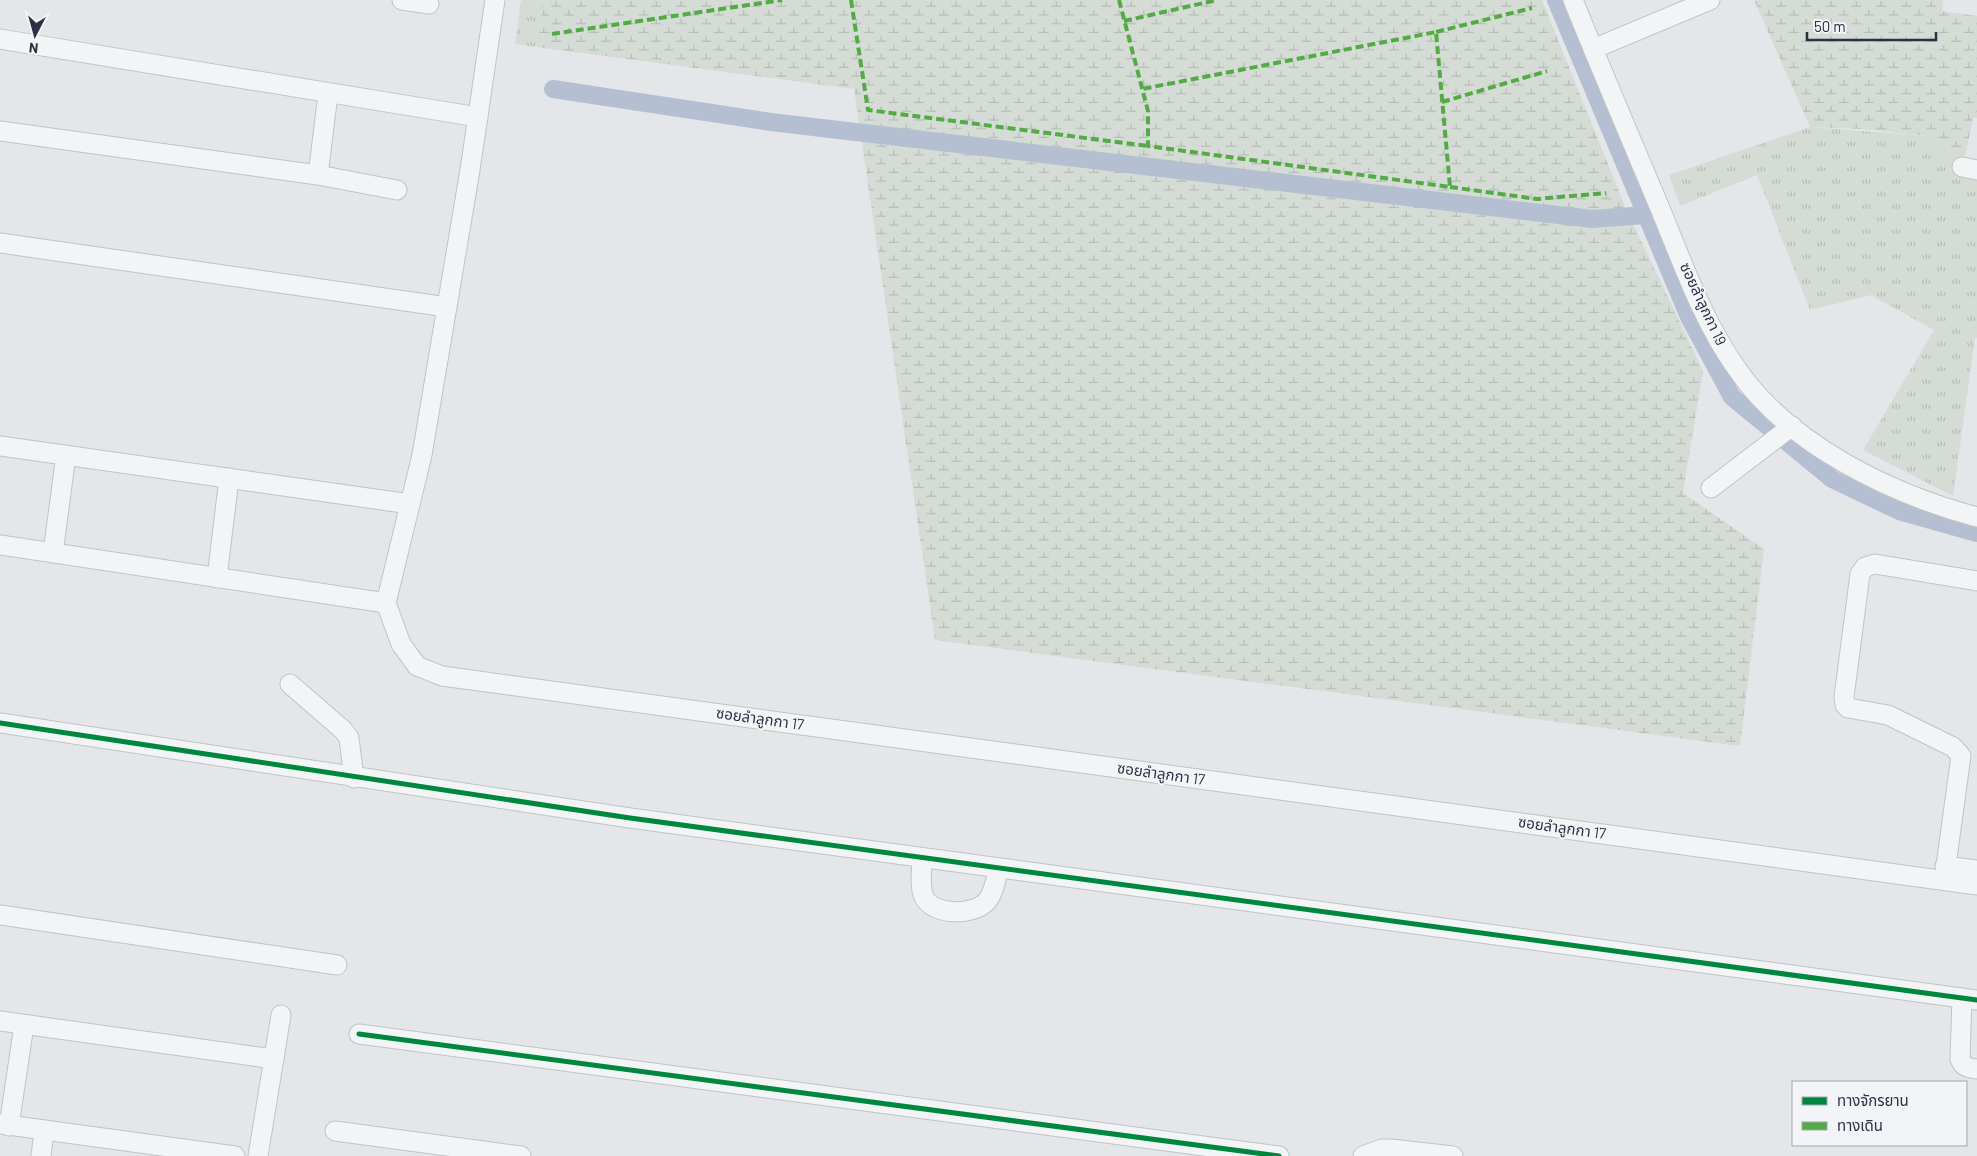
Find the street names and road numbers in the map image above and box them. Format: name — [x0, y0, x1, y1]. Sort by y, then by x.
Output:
street label: ซอยลำลูกกา 19 — [1676, 259, 1731, 348]
street label: ซอยลำลูกกา 17 — [715, 703, 805, 734]
street label: ซอยลำลูกกา 17 — [1116, 758, 1206, 789]
street label: ซอยลำลูกกา 17 — [1517, 812, 1607, 843]

